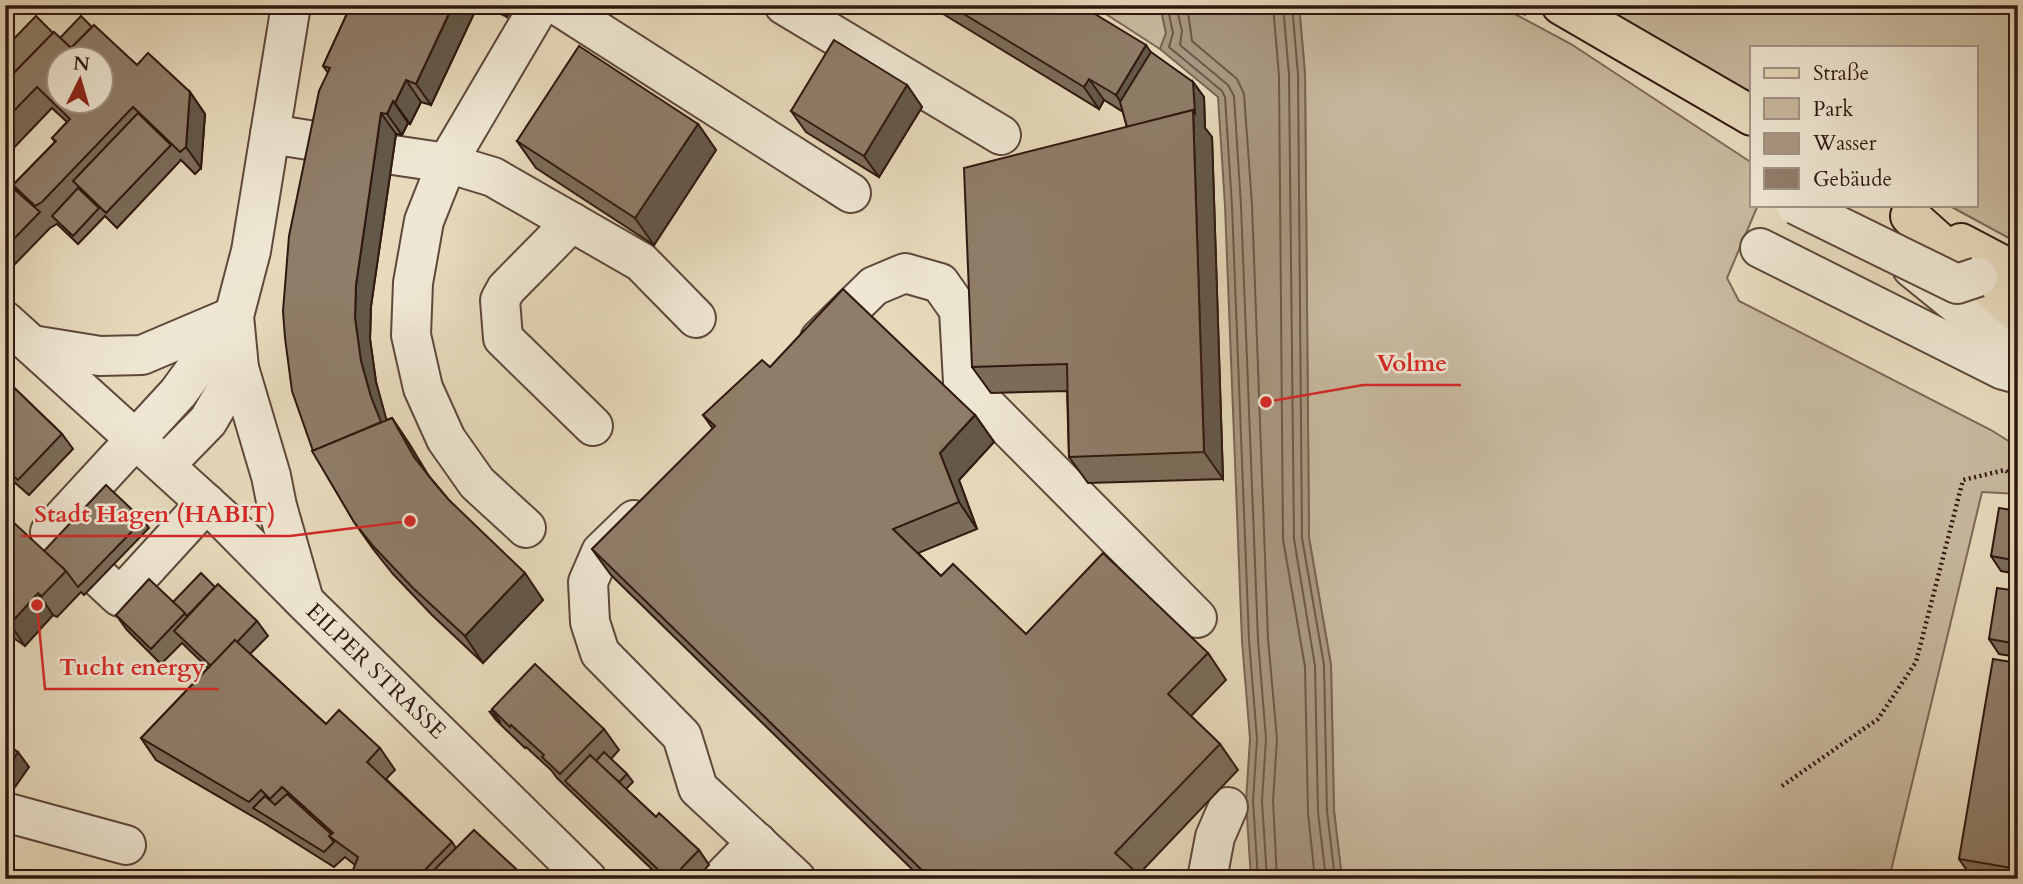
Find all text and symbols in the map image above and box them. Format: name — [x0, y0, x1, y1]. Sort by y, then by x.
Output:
north arrow — [46, 46, 116, 116]
legend — [1750, 46, 1978, 206]
text: N — [72, 50, 91, 78]
text: Straße — [1813, 59, 1869, 88]
text: Park — [1813, 95, 1854, 124]
text: Wasser — [1812, 129, 1877, 158]
text: Gebäude — [1813, 165, 1892, 194]
callout: Volme — [1363, 340, 1461, 385]
text: Volme — [1377, 347, 1447, 380]
callout: Stadt Hagen (HABIT) — [21, 491, 290, 536]
text: Stadt Hagen (HABIT) — [34, 498, 276, 531]
street label: EILPER STRASSE — [299, 596, 453, 746]
callout: Tucht energy — [45, 644, 219, 689]
text: Tucht energy — [59, 651, 205, 684]

